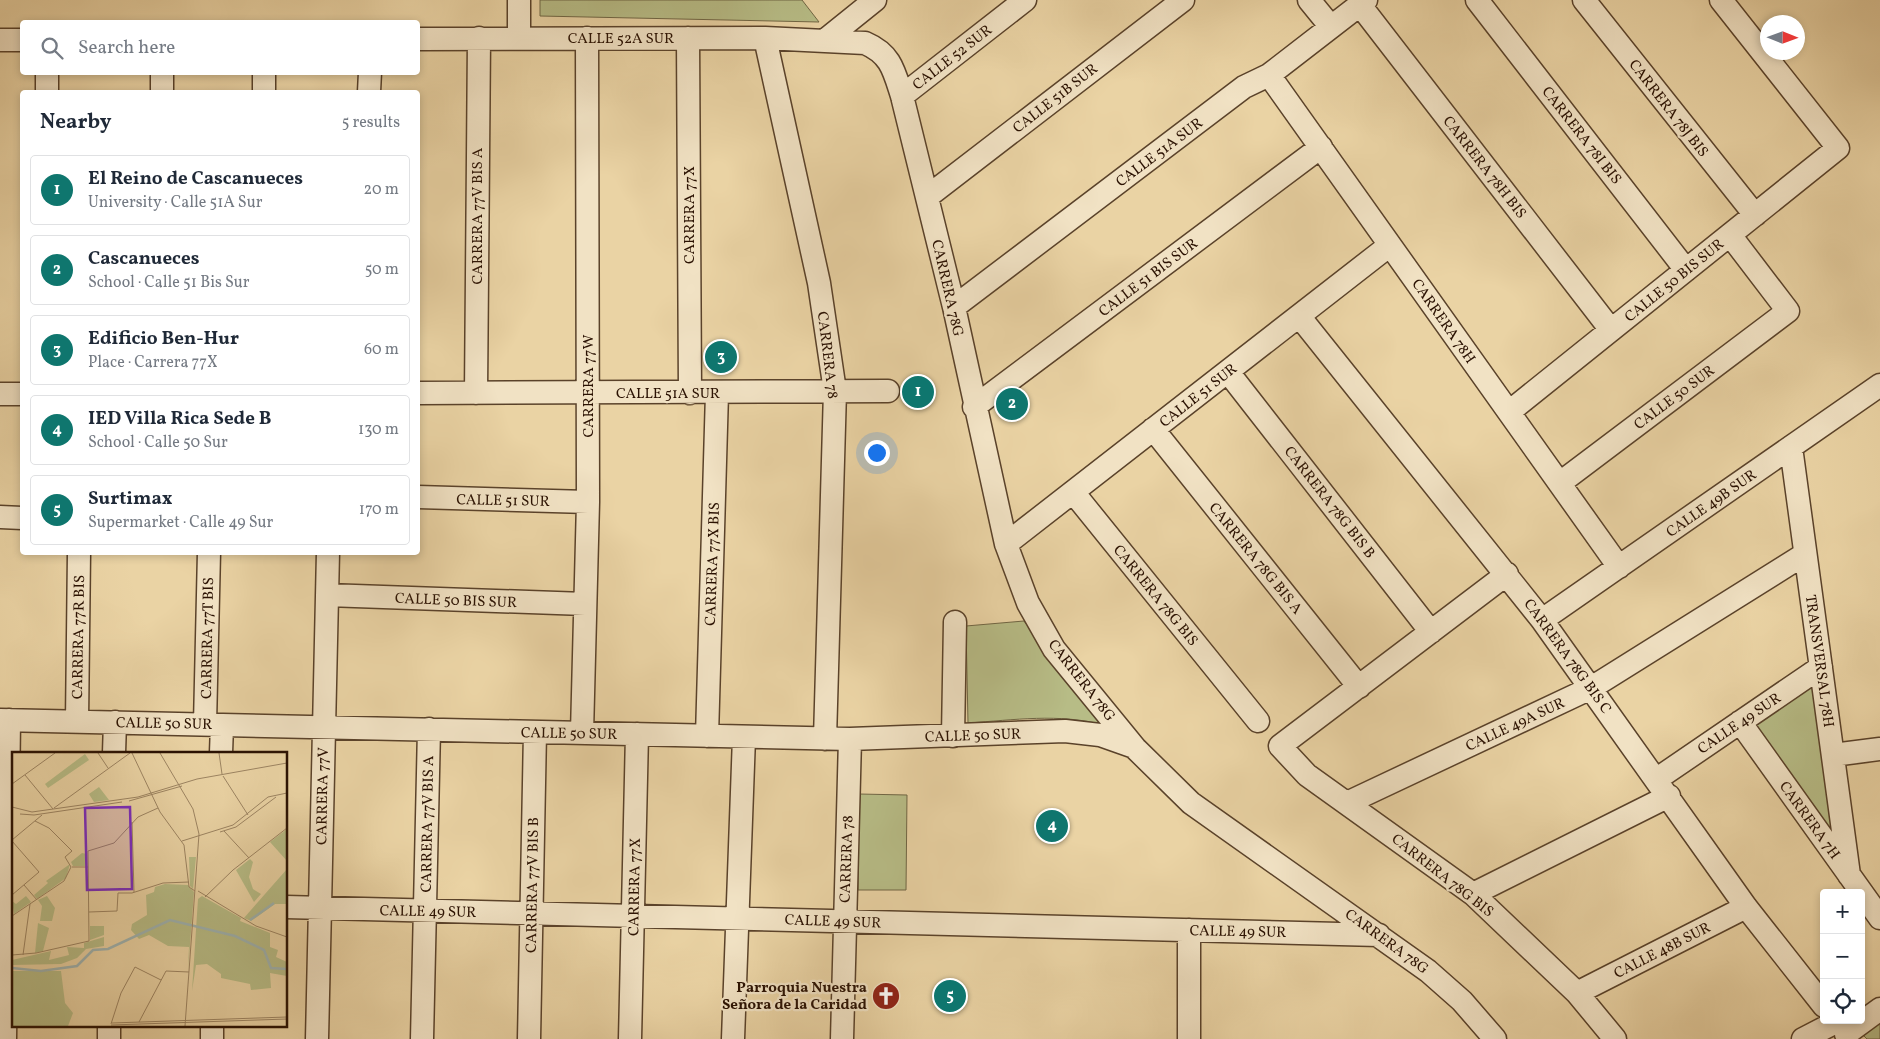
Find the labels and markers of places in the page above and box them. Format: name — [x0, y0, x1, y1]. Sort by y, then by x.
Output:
pin: 3 — [705, 338, 737, 376]
pin: 1 — [902, 373, 934, 411]
pin: 2 — [996, 385, 1028, 423]
pin: 4 — [1036, 807, 1068, 845]
pin: 5 — [934, 977, 966, 1015]
place label: Parroquia Nuestra Señora de la Caridad — [722, 978, 867, 1016]
church icon: Parroquia Nuestra Señora de la Caridad — [871, 981, 901, 1011]

